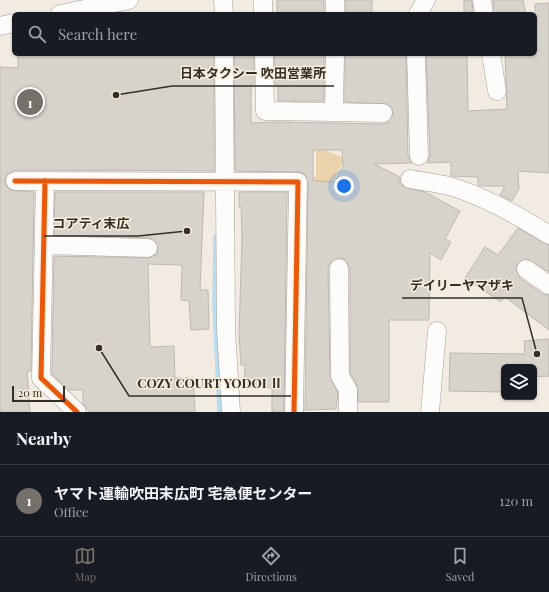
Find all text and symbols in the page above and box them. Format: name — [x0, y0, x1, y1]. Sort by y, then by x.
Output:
search box — [12, 12, 537, 56]
icon: search — [26, 23, 48, 45]
text: Search here — [58, 24, 137, 44]
callout: 日本タクシー 吹田営業所 — [172, 61, 334, 86]
text: 日本タクシー 吹田営業所 — [180, 64, 326, 81]
pin: 1 — [17, 87, 43, 117]
your location — [334, 176, 354, 196]
callout: コアティ末広 — [44, 211, 138, 236]
text: コアティ末広 — [52, 214, 130, 231]
callout: デイリーヤマザキ — [402, 273, 522, 298]
text: デイリーヤマザキ — [410, 276, 514, 293]
map controls — [501, 364, 537, 400]
button: layers — [501, 364, 537, 400]
callout: COZY COURT YODOI Ⅱ — [129, 371, 291, 396]
text: COZY COURT YODOI Ⅱ — [137, 374, 283, 391]
scale bar — [12, 384, 65, 403]
text: 20 m — [18, 385, 42, 400]
text: Nearby — [16, 427, 71, 449]
text: ヤマト運輸吹田末広町 宅急便センター — [54, 483, 313, 503]
text: 1 — [27, 492, 31, 509]
text: 120 m — [499, 492, 533, 509]
text: Office — [54, 503, 89, 520]
tab: Map — [74, 545, 96, 584]
tab: Directions — [245, 545, 297, 584]
tab: Saved — [446, 545, 474, 584]

